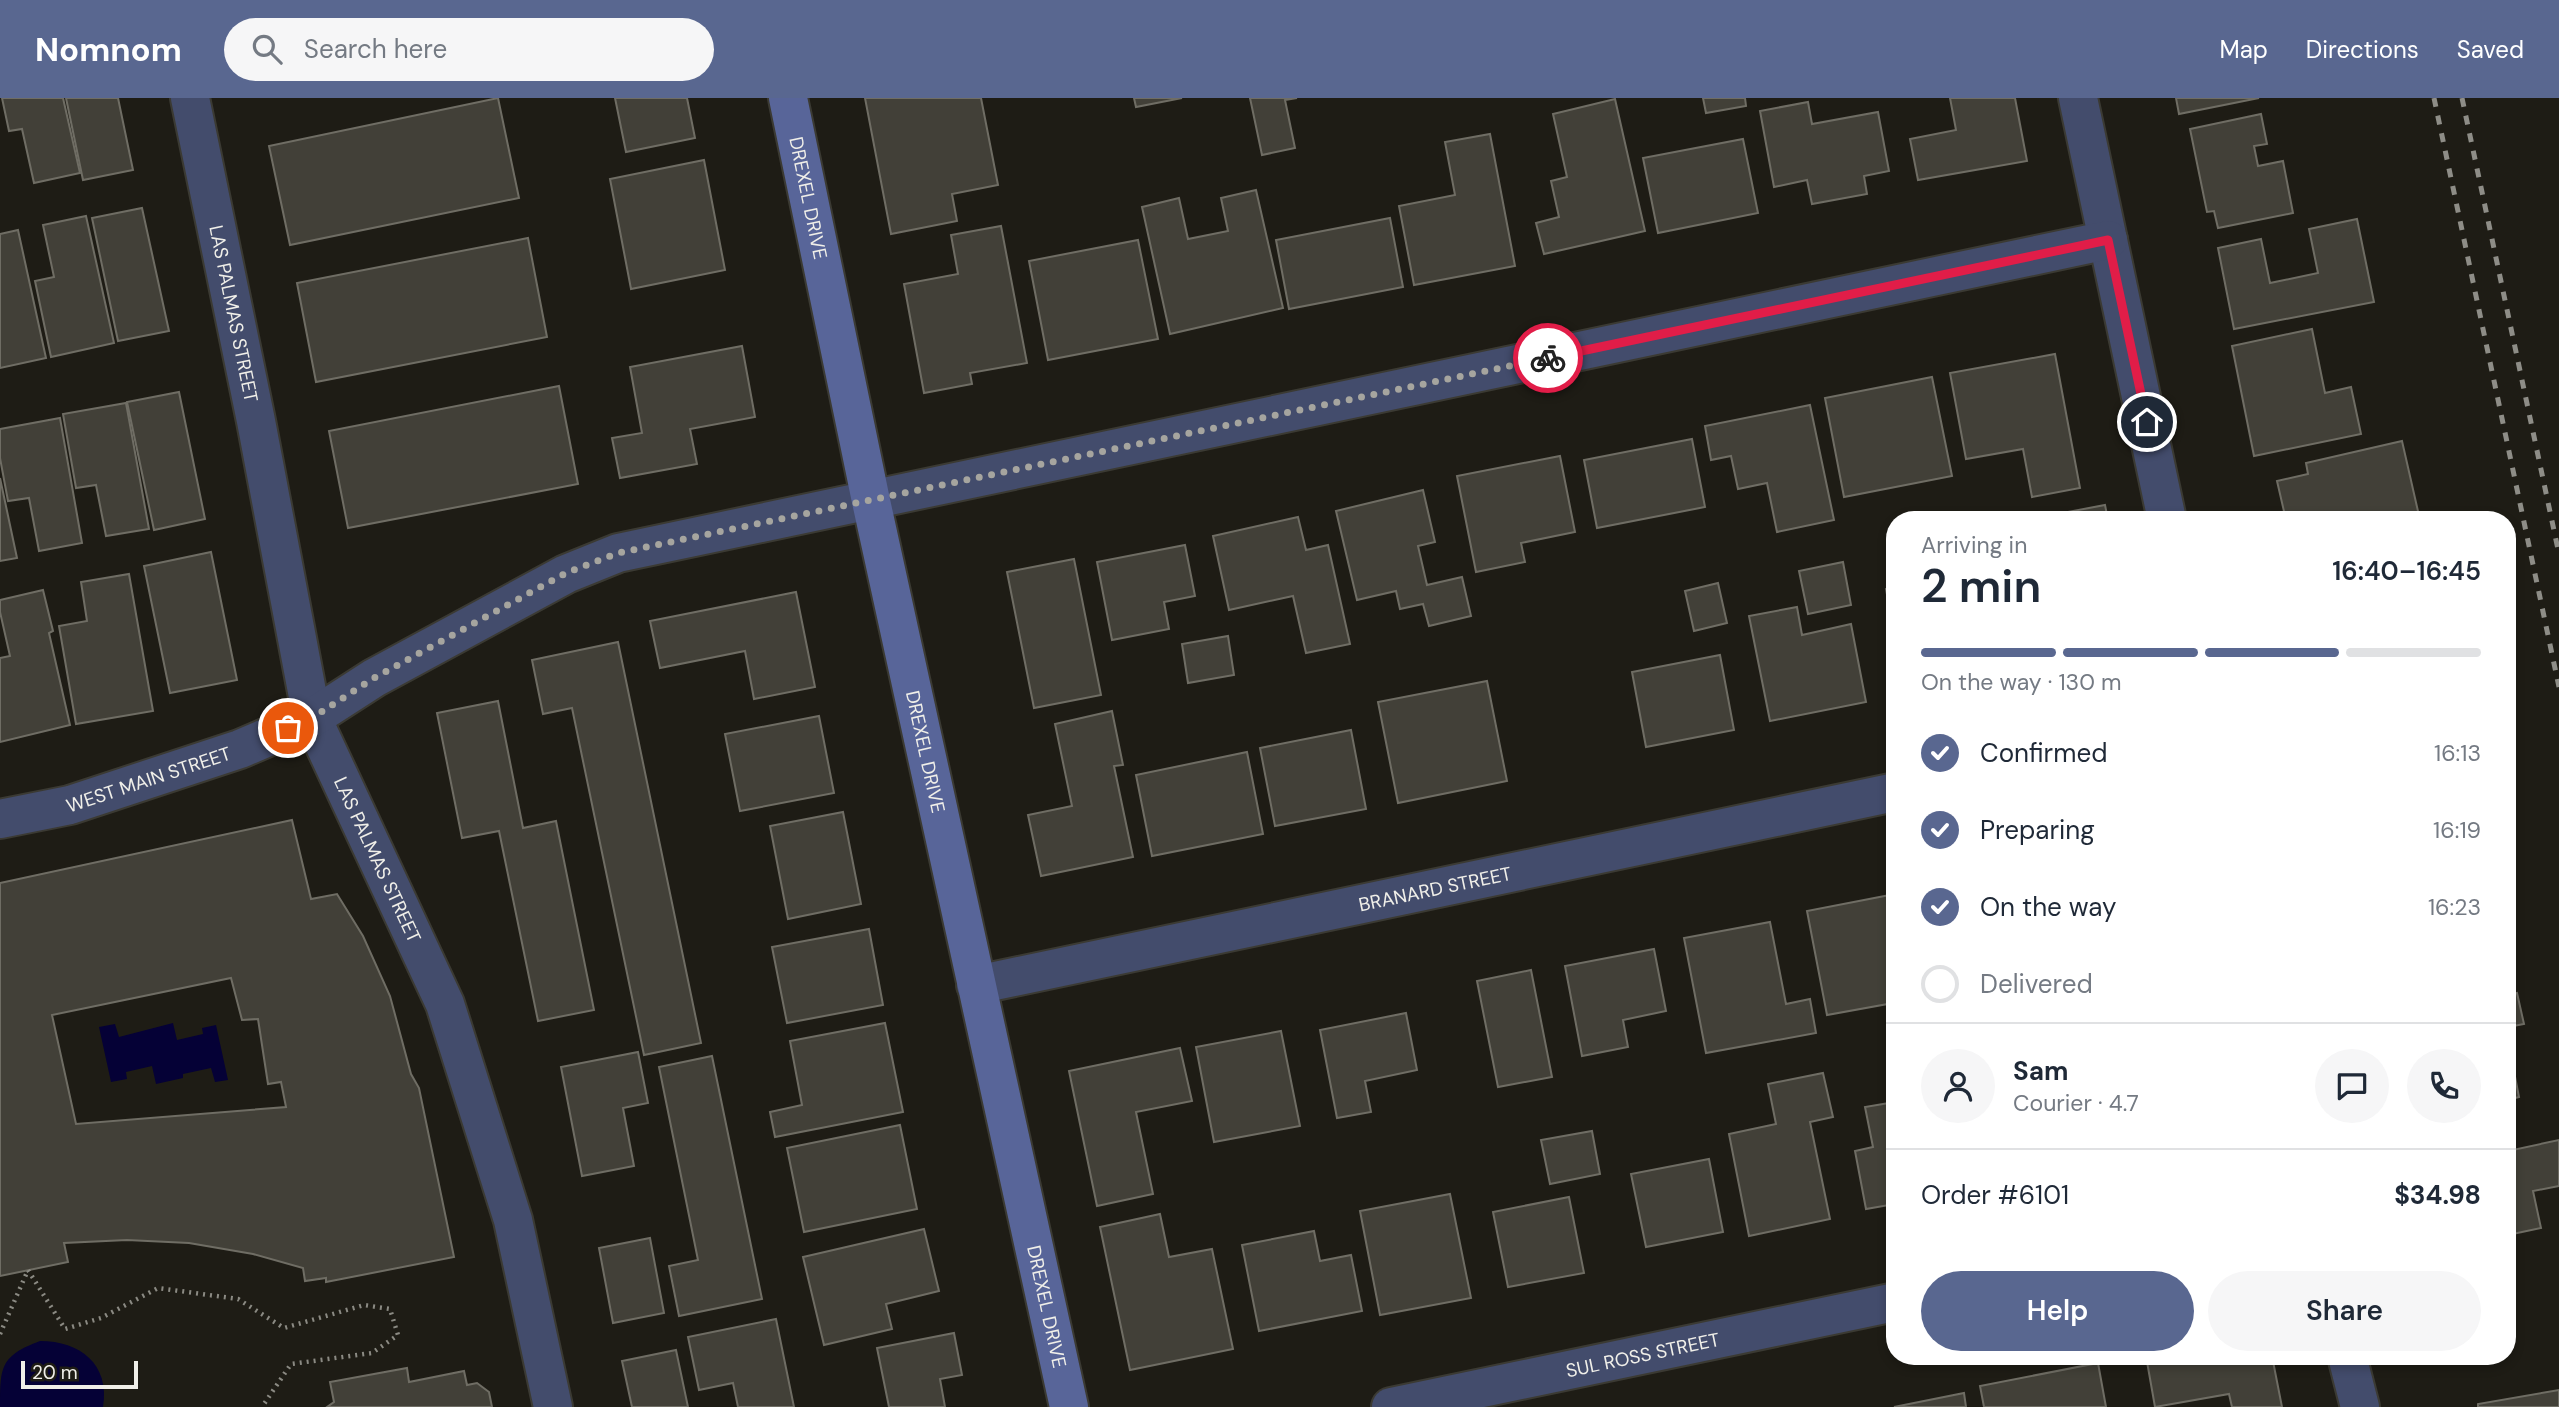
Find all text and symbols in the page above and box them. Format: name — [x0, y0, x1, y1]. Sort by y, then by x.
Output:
search box — [224, 18, 714, 81]
text: Nomnom — [35, 28, 182, 71]
icon: search — [248, 30, 286, 68]
text: Search here — [304, 32, 447, 66]
text: Map — [2220, 34, 2268, 65]
text: Directions — [2306, 34, 2419, 65]
text: Saved — [2457, 34, 2524, 65]
street label: DREXEL DRIVE — [783, 134, 833, 262]
street label: LAS PALMAS STREET — [203, 223, 264, 405]
courier — [1513, 323, 1583, 393]
icon: bike — [1529, 339, 1567, 377]
pin — [2117, 392, 2177, 452]
icon: home — [2128, 403, 2166, 441]
text: Arriving in — [1921, 530, 2027, 560]
text: 16:40–16:45 — [2332, 554, 2481, 588]
text: 2 min — [1921, 556, 2041, 616]
text: On the way · 130 m — [1921, 667, 2122, 697]
street label: DREXEL DRIVE — [900, 688, 951, 815]
pin — [258, 698, 318, 758]
icon: bag — [269, 709, 307, 747]
icon: check — [1921, 734, 1959, 772]
text: Confirmed — [1980, 736, 2107, 770]
text: 16:13 — [2434, 738, 2481, 768]
street label: WEST MAIN STREET — [63, 741, 234, 818]
street label: LAS PALMAS STREET — [328, 773, 427, 947]
icon: check — [1921, 811, 1959, 849]
text: Preparing — [1980, 813, 2095, 847]
text: 16:19 — [2433, 815, 2481, 845]
street label: BRANARD STREET — [1356, 861, 1514, 917]
icon: check — [1921, 888, 1959, 926]
text: On the way — [1980, 890, 2116, 924]
text: 16:23 — [2428, 892, 2481, 922]
text: Delivered — [1980, 967, 2093, 1001]
button: person — [1921, 1049, 1995, 1123]
button: chat — [2315, 1049, 2389, 1123]
button: phone — [2407, 1049, 2481, 1123]
text: Sam — [2013, 1054, 2068, 1088]
text: Courier · 4.7 — [2013, 1088, 2139, 1118]
text: Order #6101 — [1921, 1178, 2069, 1212]
text: $34.98 — [2394, 1178, 2481, 1212]
street label: DREXEL DRIVE — [1021, 1243, 1072, 1370]
button: Help — [1921, 1271, 2194, 1351]
button: Share — [2208, 1271, 2481, 1351]
street label: SUL ROSS STREET — [1564, 1327, 1722, 1383]
scale bar — [21, 1358, 138, 1390]
text: 20 m — [32, 1360, 78, 1385]

